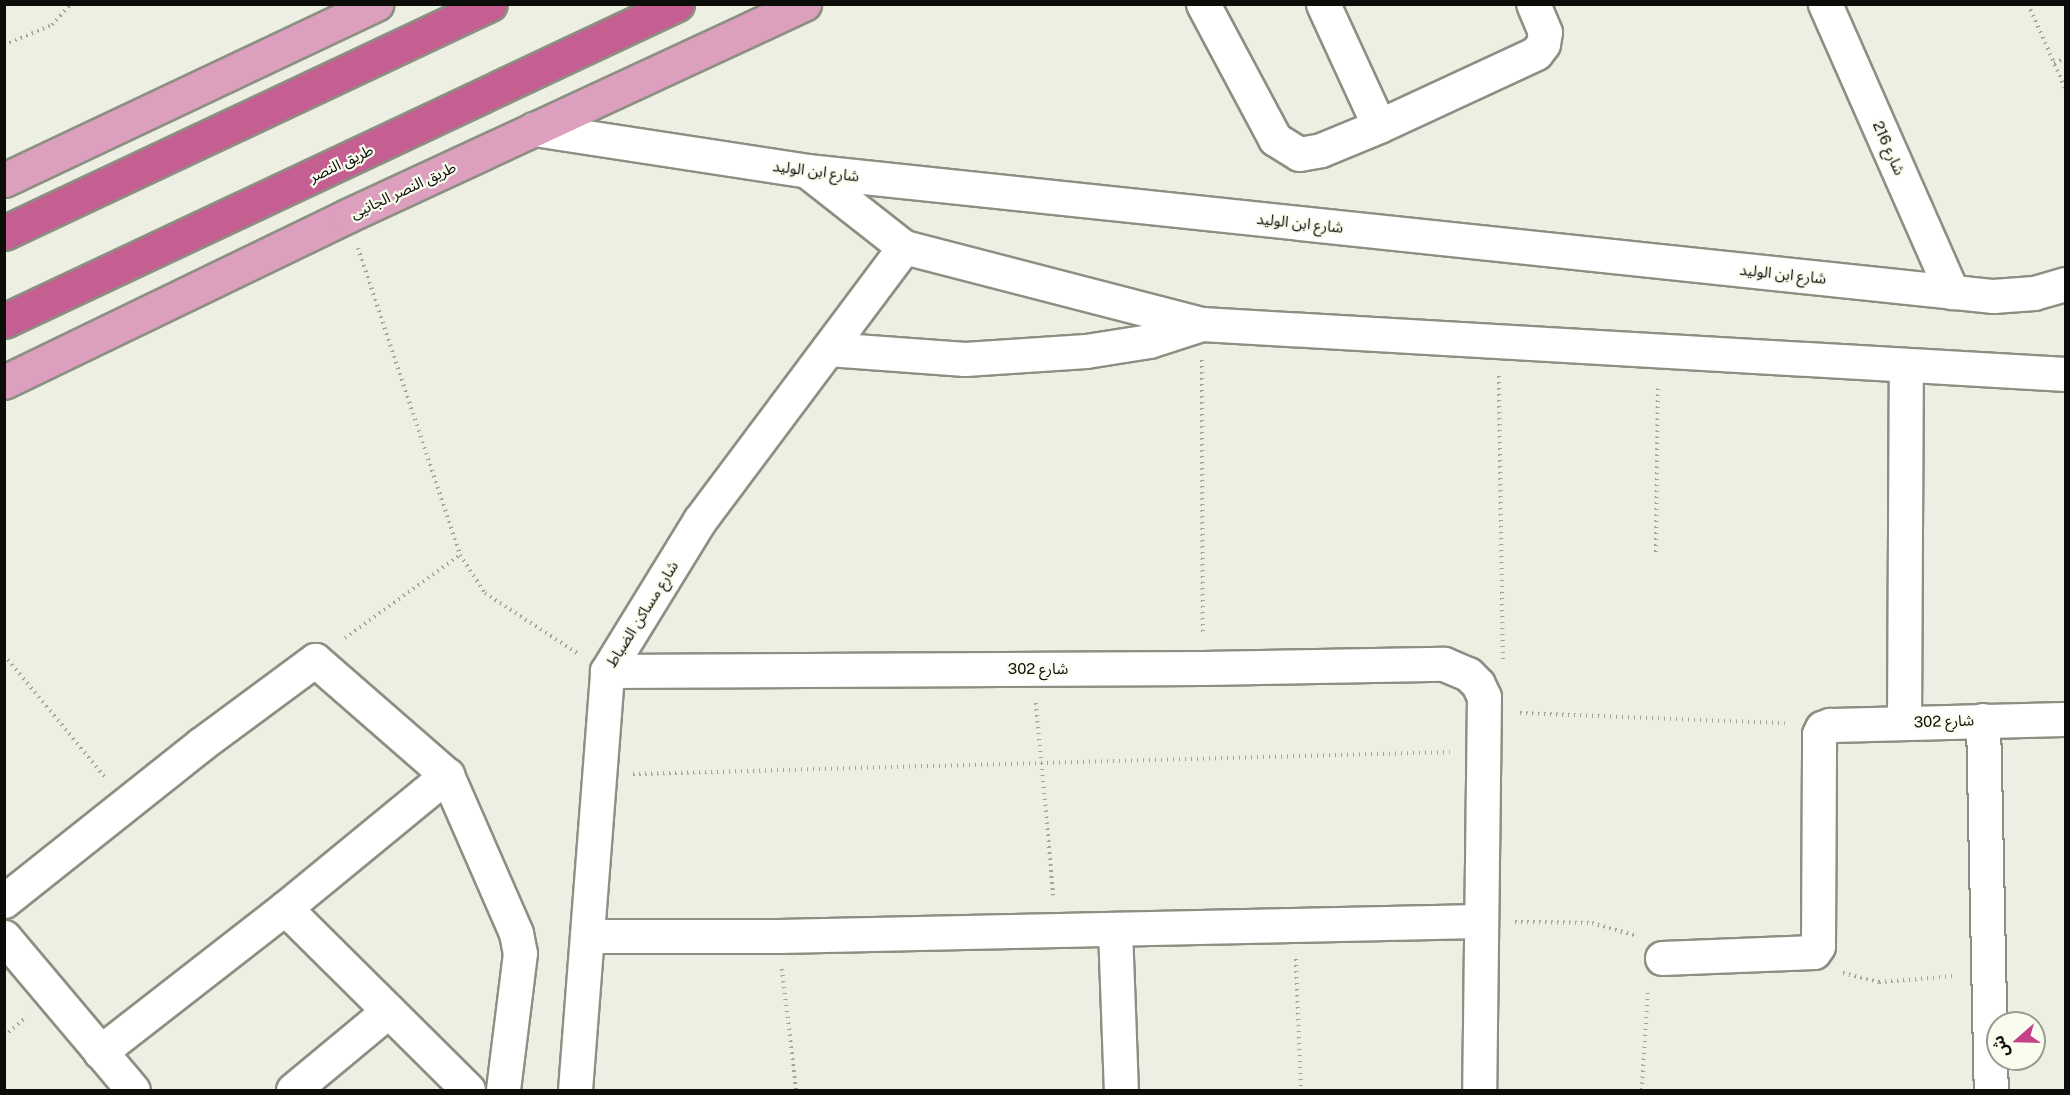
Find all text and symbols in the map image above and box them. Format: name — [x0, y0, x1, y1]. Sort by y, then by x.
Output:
street label: شارع 216 — [1869, 118, 1909, 178]
street label: طريق النصر — [306, 140, 376, 186]
street label: شارع ابن الوليد — [772, 157, 860, 185]
street label: طريق النصر الجانيى — [347, 158, 459, 222]
street label: شارع ابن الوليد — [1256, 209, 1344, 237]
street label: شارع ابن الوليد — [1739, 260, 1827, 288]
street label: شارع مساكن الضباط — [602, 558, 682, 670]
street label: شارع 302 — [1008, 660, 1068, 678]
street label: شارع 302 — [1914, 711, 1974, 731]
north arrow — [1986, 1011, 2046, 1071]
text: ش — [1988, 1033, 2013, 1060]

